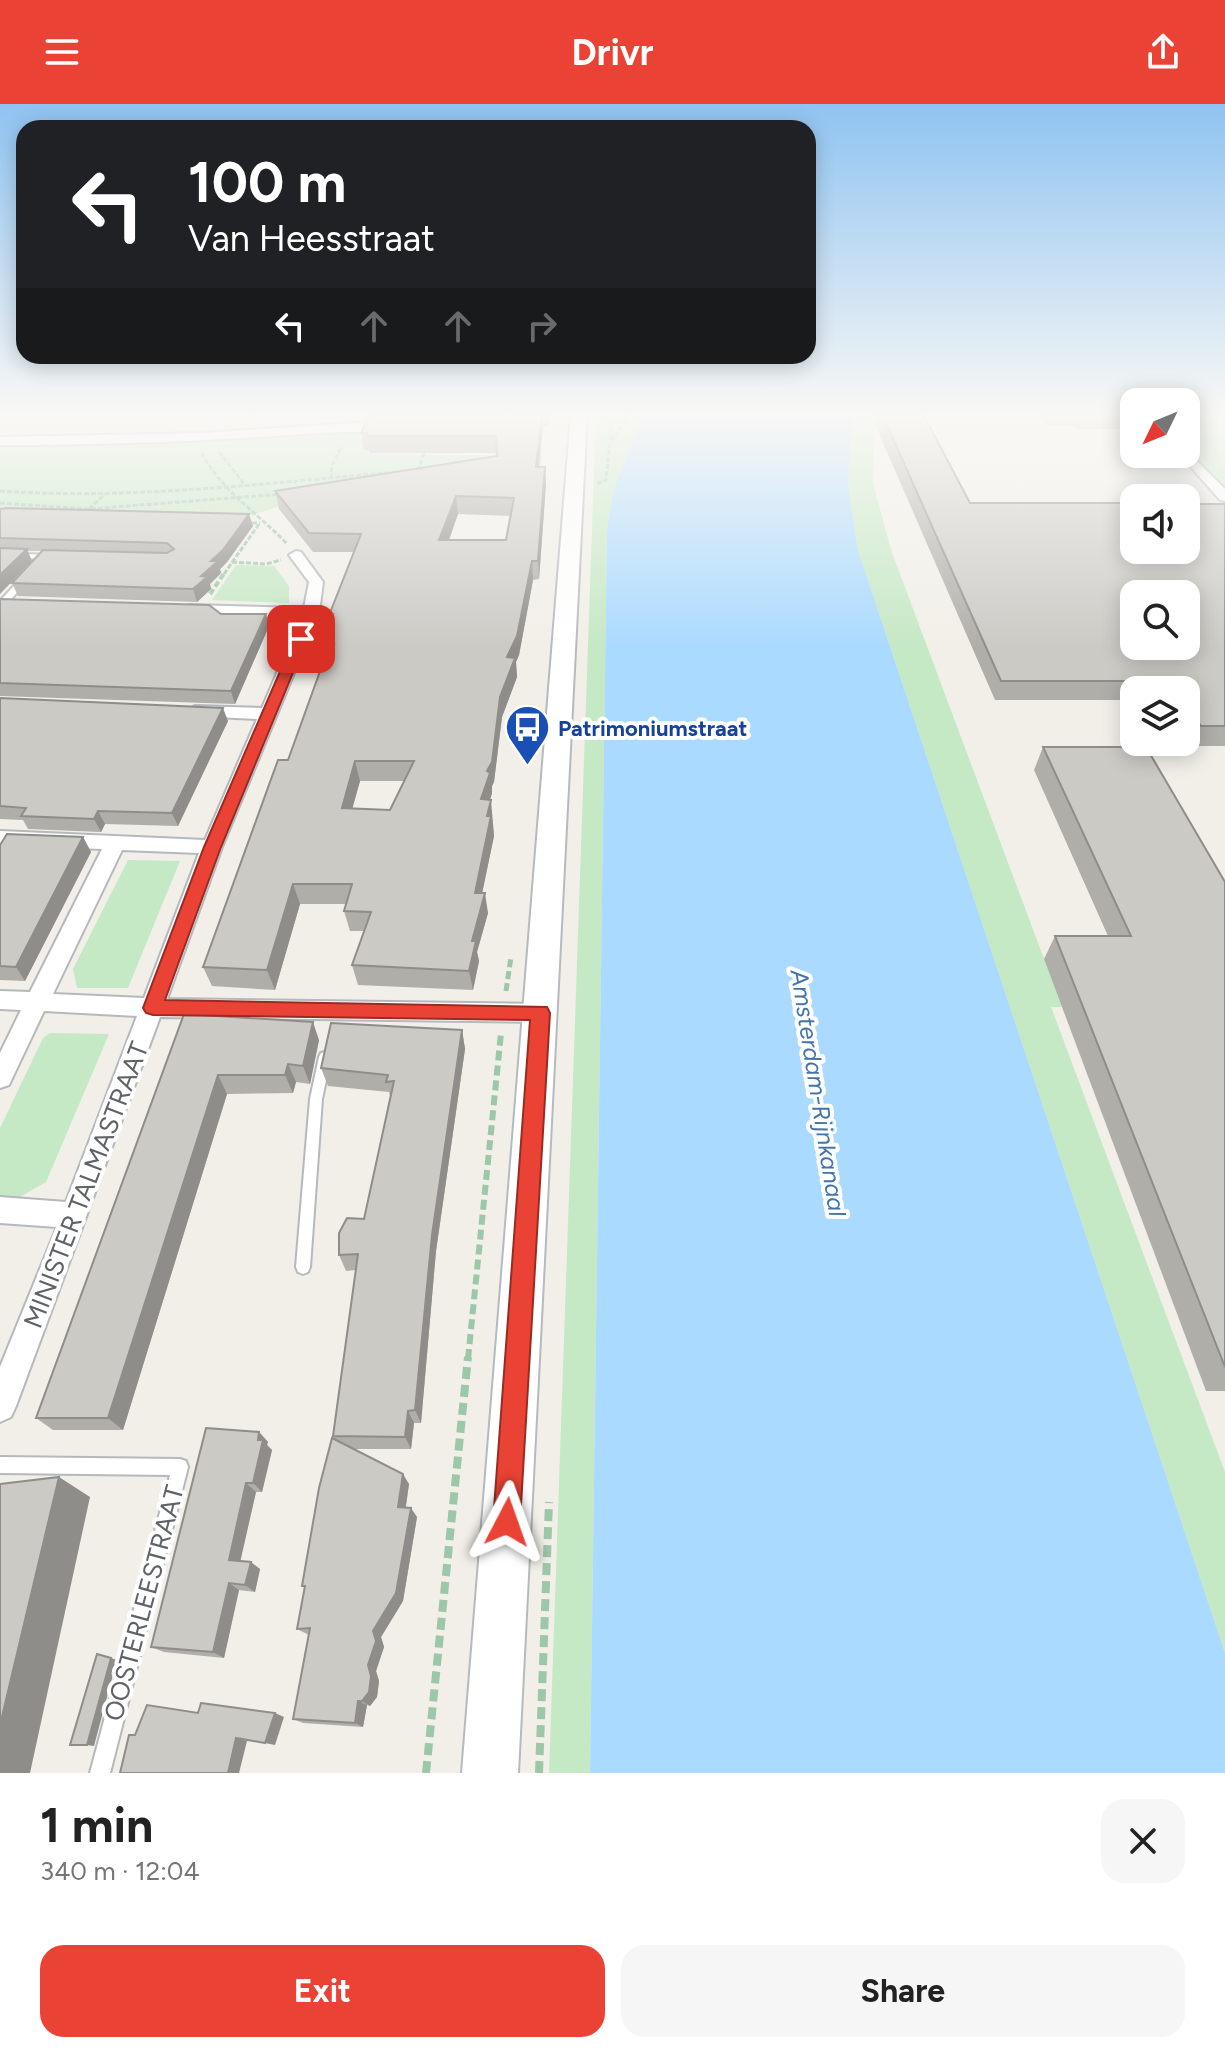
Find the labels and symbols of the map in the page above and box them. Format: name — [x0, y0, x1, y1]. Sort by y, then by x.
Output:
north arrow — [1120, 388, 1200, 468]
pin — [267, 605, 335, 673]
bus stop icon: Patrimoniumstraat — [503, 704, 551, 767]
place label: Patrimoniumstraat — [558, 715, 748, 742]
water label: Amsterdam-Rijnkanaal — [784, 966, 852, 1219]
street label: MINISTER TALMASTRAAT — [17, 1037, 156, 1333]
position arrow — [465, 1480, 549, 1564]
street label: OOSTERLEESTRAAT — [97, 1481, 191, 1724]

